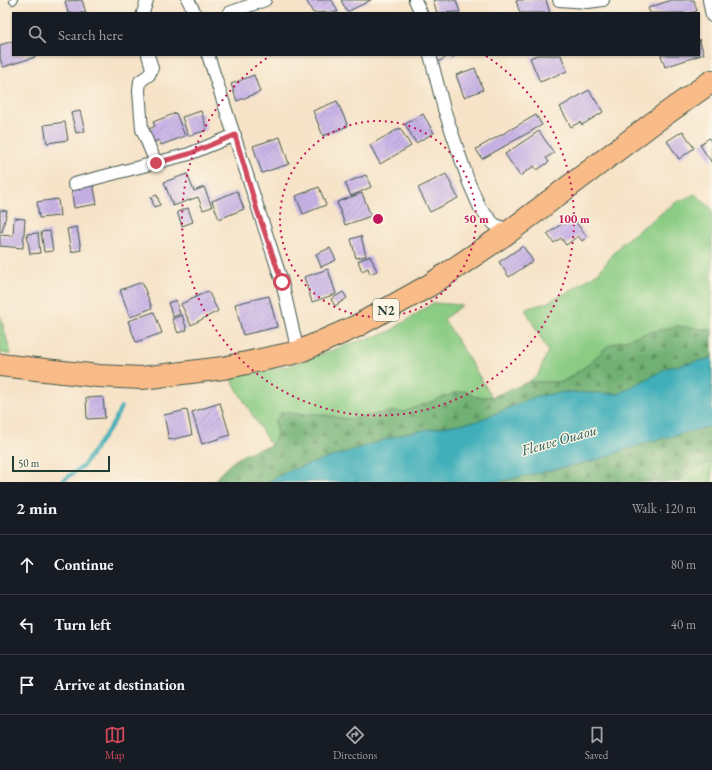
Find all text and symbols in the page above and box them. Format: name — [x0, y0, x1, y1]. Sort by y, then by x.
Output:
search box — [12, 12, 700, 56]
icon: search — [26, 23, 48, 45]
text: Search here — [58, 25, 123, 44]
route end — [147, 154, 165, 172]
text: 50 m — [463, 211, 489, 227]
text: 100 m — [558, 211, 590, 227]
centre of rings — [371, 212, 385, 226]
route start — [273, 273, 291, 291]
road number: N2 — [373, 299, 399, 321]
water label: Fleuve Ouaou — [518, 420, 599, 460]
scale bar — [12, 454, 110, 473]
text: 50 m — [18, 456, 39, 470]
text: 2 min — [16, 497, 57, 519]
text: Walk · 120 m — [632, 500, 696, 517]
icon: ahead — [16, 554, 38, 576]
text: Continue — [54, 555, 114, 574]
text: 80 m — [671, 556, 696, 573]
icon: left — [16, 614, 38, 636]
text: Turn left — [54, 615, 111, 634]
text: 40 m — [671, 616, 696, 633]
icon: arrive — [16, 674, 38, 696]
text: Arrive at destination — [54, 675, 185, 694]
tab: Map — [104, 724, 126, 762]
tab: Directions — [333, 724, 377, 762]
tab: Saved — [585, 724, 608, 762]

